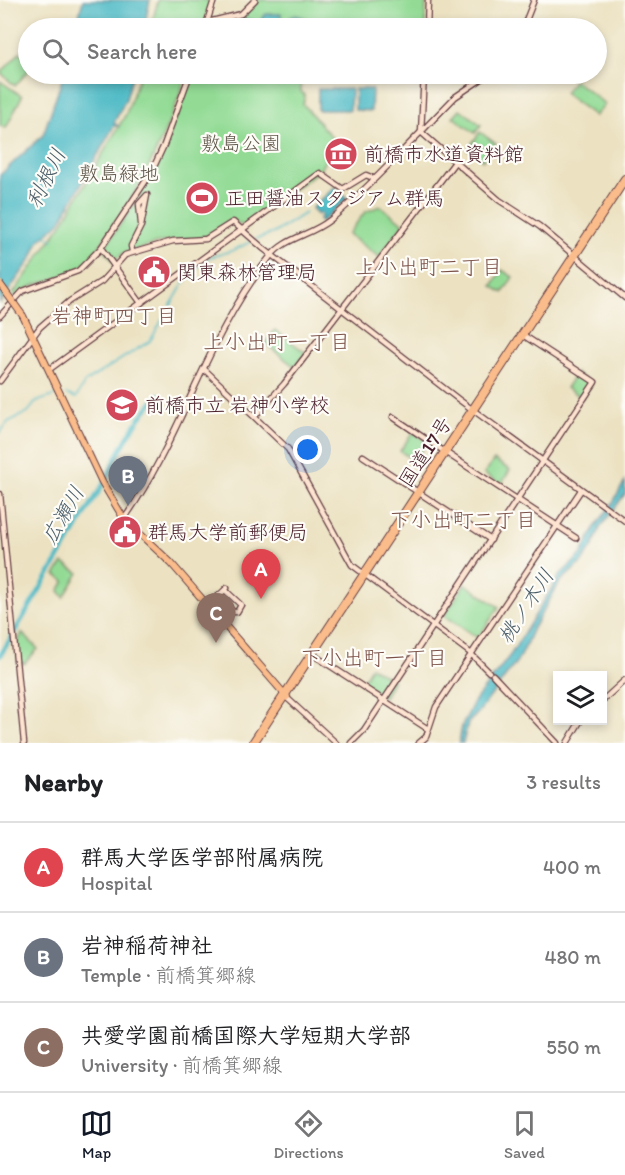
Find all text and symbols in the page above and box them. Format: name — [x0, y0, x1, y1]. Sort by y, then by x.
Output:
search box — [18, 18, 607, 84]
icon: search — [39, 35, 72, 68]
text: Search here — [87, 38, 197, 65]
park label: 敷島公園 — [201, 131, 281, 155]
museum icon: 前橋市水道資料館 — [323, 136, 359, 172]
place label: 前橋市水道資料館 — [364, 142, 524, 166]
water label: 利根川 — [21, 144, 71, 212]
park label: 敷島緑地 — [79, 161, 159, 185]
sports icon: 正田醤油スタジアム群馬 — [184, 180, 220, 216]
place label: 正田醤油スタジアム群馬 — [225, 186, 445, 210]
public building icon: 関東森林管理局 — [136, 254, 172, 290]
district label: 上小出町二丁目 — [356, 254, 503, 279]
place label: 関東森林管理局 — [177, 260, 317, 284]
district label: 岩神町四丁目 — [51, 303, 177, 328]
district label: 上小出町一丁目 — [204, 329, 351, 354]
school or university icon: 前橋市立 岩神小学校 — [104, 387, 140, 423]
place label: 前橋市立 岩神小学校 — [145, 393, 330, 417]
street label: 国道17号 — [393, 412, 457, 492]
your location — [293, 435, 322, 464]
pin: B — [108, 456, 148, 506]
water label: 広瀬川 — [36, 481, 89, 548]
district label: 下小出町二丁目 — [390, 507, 537, 532]
public building icon: 群馬大学前郵便局 — [107, 514, 143, 550]
place label: 群馬大学前郵便局 — [148, 520, 308, 544]
pin: A — [242, 550, 280, 599]
water label: 桃ノ木川 — [492, 564, 559, 648]
pin: C — [196, 594, 236, 643]
district label: 下小出町一丁目 — [301, 645, 448, 670]
map controls — [553, 671, 607, 725]
button: layers — [553, 671, 607, 725]
text: Nearby — [24, 766, 103, 798]
text: 3 results — [526, 770, 601, 794]
text: 群馬大学医学部附属病院 — [81, 844, 323, 871]
text: A — [37, 855, 50, 879]
text: 400 m — [543, 855, 601, 879]
text: Hospital — [81, 871, 153, 895]
text: 岩神稲荷神社 — [81, 932, 213, 959]
text: B — [37, 945, 50, 969]
text: 480 m — [544, 945, 601, 969]
text: Temple · 前橋箕郷線 — [81, 963, 255, 987]
text: 共愛学園前橋国際大学短期大学部 — [81, 1022, 411, 1049]
text: C — [37, 1035, 50, 1059]
text: 550 m — [546, 1035, 601, 1059]
text: University · 前橋箕郷線 — [81, 1053, 282, 1077]
tab: Map — [80, 1107, 113, 1162]
tab: Directions — [273, 1107, 344, 1162]
tab: Saved — [504, 1107, 545, 1162]

